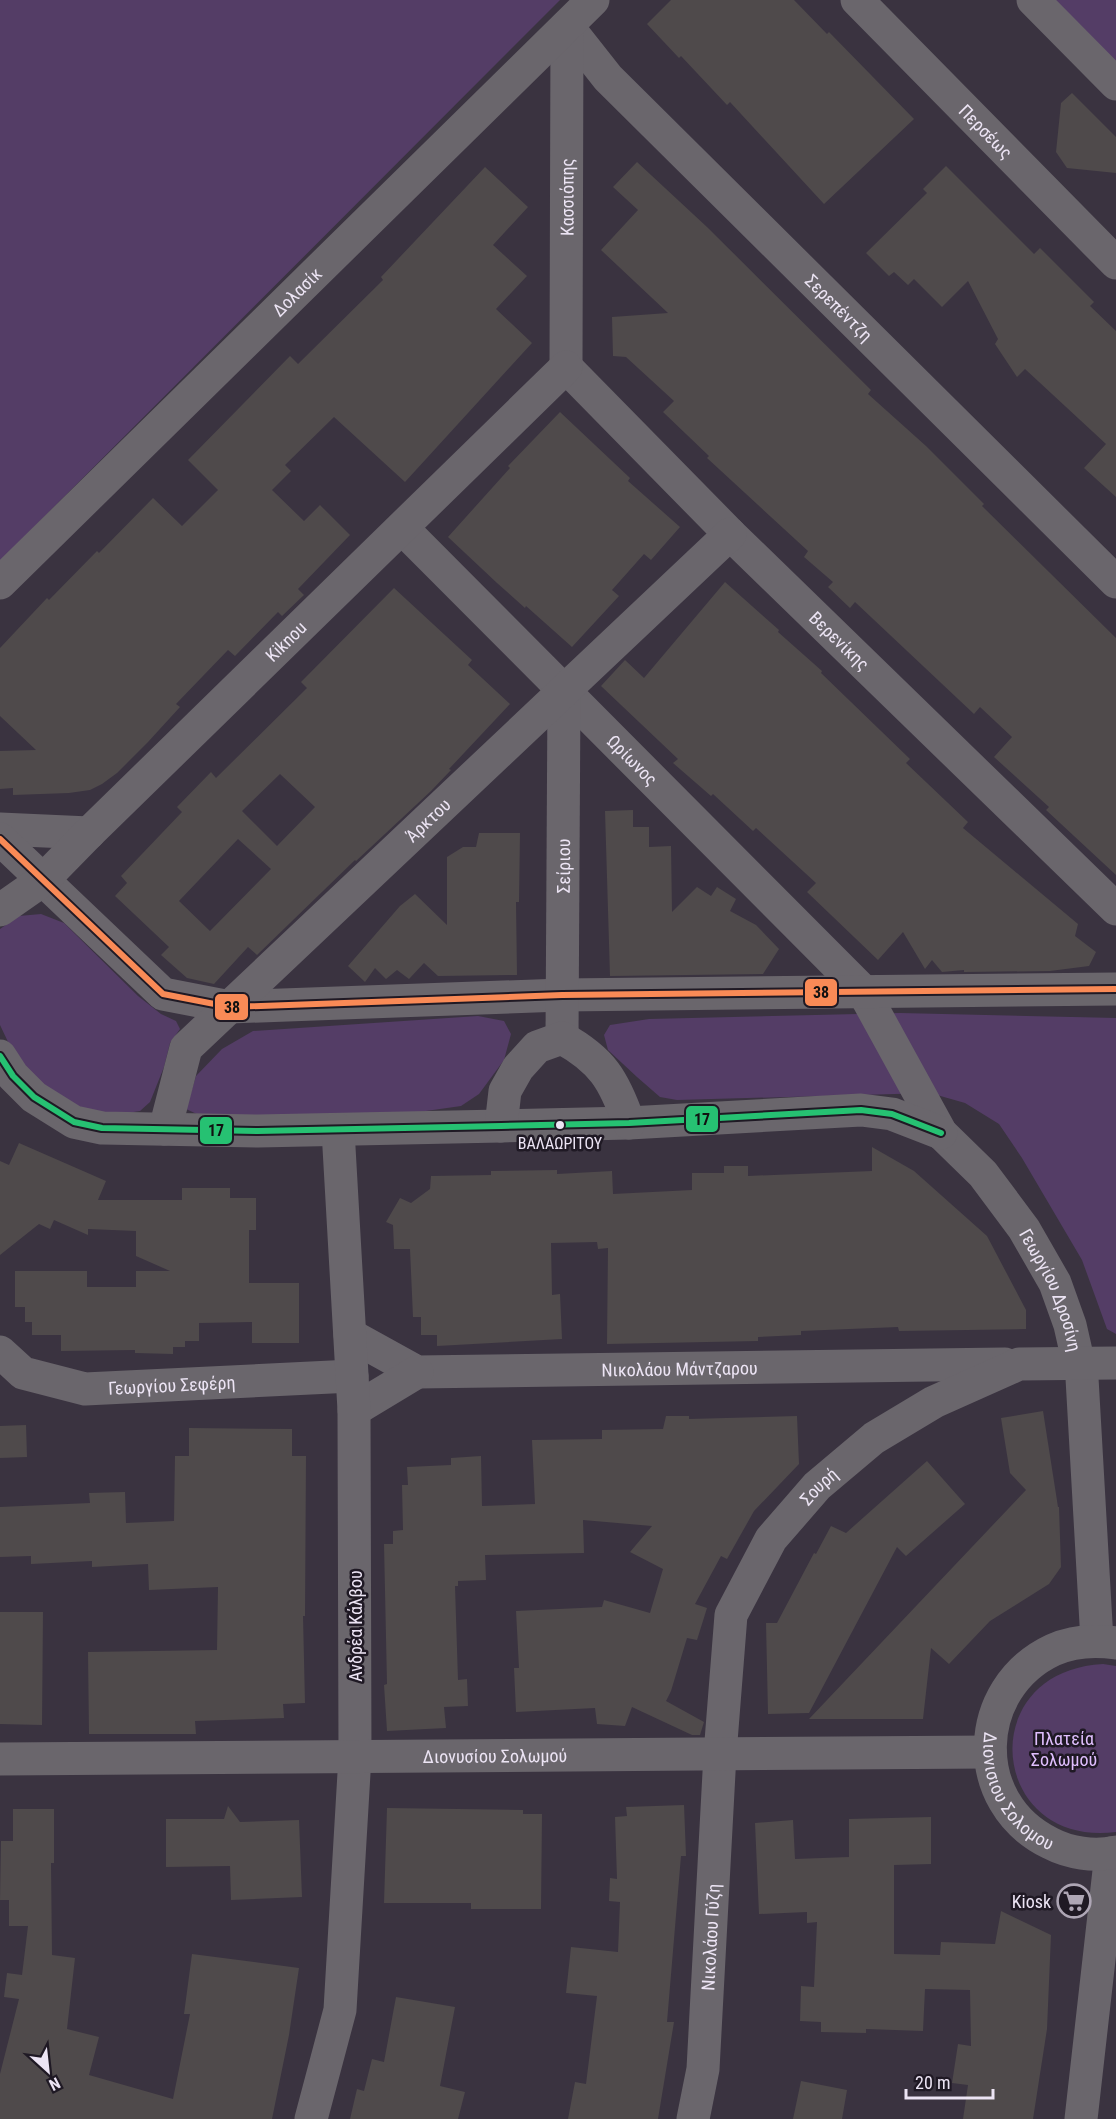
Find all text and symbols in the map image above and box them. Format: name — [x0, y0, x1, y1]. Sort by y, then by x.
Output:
street label: Περσέως — [955, 100, 1017, 162]
street label: Κασσιόπης — [556, 158, 577, 236]
street label: Δολασίκ — [268, 262, 326, 320]
street label: Σερεπέντζη — [801, 270, 877, 345]
street label: Βερενίκης — [805, 607, 874, 674]
street label: Kiknou — [261, 616, 310, 665]
street label: Ωρίωνος — [603, 730, 662, 789]
street label: Άρκτου — [401, 794, 454, 846]
street label: Σείριου — [552, 838, 574, 894]
line badge: 38 — [804, 978, 838, 1007]
text: 38 — [813, 983, 829, 1002]
line badge: 38 — [214, 993, 249, 1021]
text: 38 — [224, 998, 240, 1017]
line badge: 17 — [685, 1105, 719, 1133]
text: 17 — [694, 1110, 710, 1129]
line badge: 17 — [199, 1116, 233, 1145]
marker: ΒΑΛΑΩΡΙΤΟΥ — [554, 1119, 566, 1131]
text: 17 — [208, 1121, 224, 1140]
place label: ΒΑΛΑΩΡΙΤΟΥ — [518, 1134, 603, 1153]
street label: Γεωργίου Δροσίνη — [1015, 1225, 1086, 1353]
street label: Νικολάου Μάντζαρου — [601, 1357, 758, 1380]
street label: Γεωργίου Σεφέρη — [108, 1371, 236, 1398]
street label: Σουρή — [795, 1463, 842, 1509]
street label: Ανδρέα Κάλβου — [345, 1570, 366, 1682]
park label: Πλατεία Σολωμού — [1031, 1728, 1097, 1770]
street label: Διονισιου Σολομου — [980, 1732, 1058, 1854]
street label: Διονυσίου Σολωμού — [423, 1744, 567, 1767]
street label: Νικολάου Γύζη — [697, 1883, 723, 1991]
supermarket icon: Kiosk — [1056, 1883, 1092, 1919]
place label: Kiosk — [1012, 1891, 1051, 1912]
north arrow — [18, 2041, 78, 2101]
scale bar — [906, 2062, 993, 2100]
text: 20 m — [915, 2072, 950, 2093]
text: N — [46, 2073, 63, 2095]

